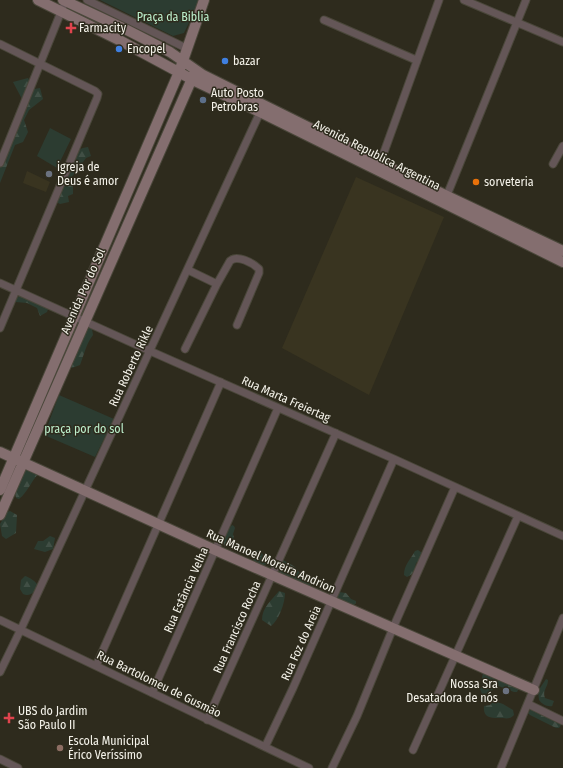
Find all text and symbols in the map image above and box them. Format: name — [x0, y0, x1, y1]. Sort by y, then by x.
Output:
park label: Praça da Biblia — [137, 10, 209, 24]
place label: Farmacity — [79, 21, 127, 35]
marker: Farmacity — [66, 23, 76, 33]
place label: Encopel — [127, 42, 166, 56]
marker: Encopel — [114, 44, 124, 54]
place label: bazar — [233, 54, 261, 68]
marker: bazar — [220, 56, 230, 66]
place label: Auto Posto Petrobras — [211, 86, 264, 114]
marker: Auto Posto Petrobras — [198, 95, 208, 105]
street label: Avenida Republica Argentina — [311, 117, 443, 193]
place label: igreja de Deus é amor — [57, 160, 119, 188]
marker: igreja de Deus é amor — [44, 169, 54, 179]
place label: sorveteria — [484, 175, 534, 189]
marker: sorveteria — [471, 177, 481, 187]
street label: Avenida Por do Sol — [58, 246, 108, 336]
street label: Rua Roberto Rikle — [106, 323, 156, 409]
street label: Rua Marta Freiertag — [239, 373, 333, 425]
park label: praça por do sol — [44, 422, 124, 436]
street label: Rua Manoel Moreira Andrion — [204, 526, 338, 596]
street label: Rua Estância Velha — [161, 545, 211, 635]
street label: Rua Francisco Rocha — [210, 579, 264, 675]
street label: Rua Foz do Areia — [278, 603, 324, 683]
street label: Rua Bartolomeu de Gusmão — [94, 648, 224, 720]
place label: Nossa Sra Desatadora de nós — [406, 677, 498, 705]
marker: Nossa Sra Desatadora de nós — [501, 686, 511, 696]
place label: UBS do Jardim São Paulo II — [18, 704, 87, 732]
marker: UBS do Jardim São Paulo II — [3, 712, 15, 724]
place label: Escola Municipal Érico Veríssimo — [68, 734, 149, 762]
marker: Escola Municipal Érico Veríssimo — [55, 743, 65, 753]

